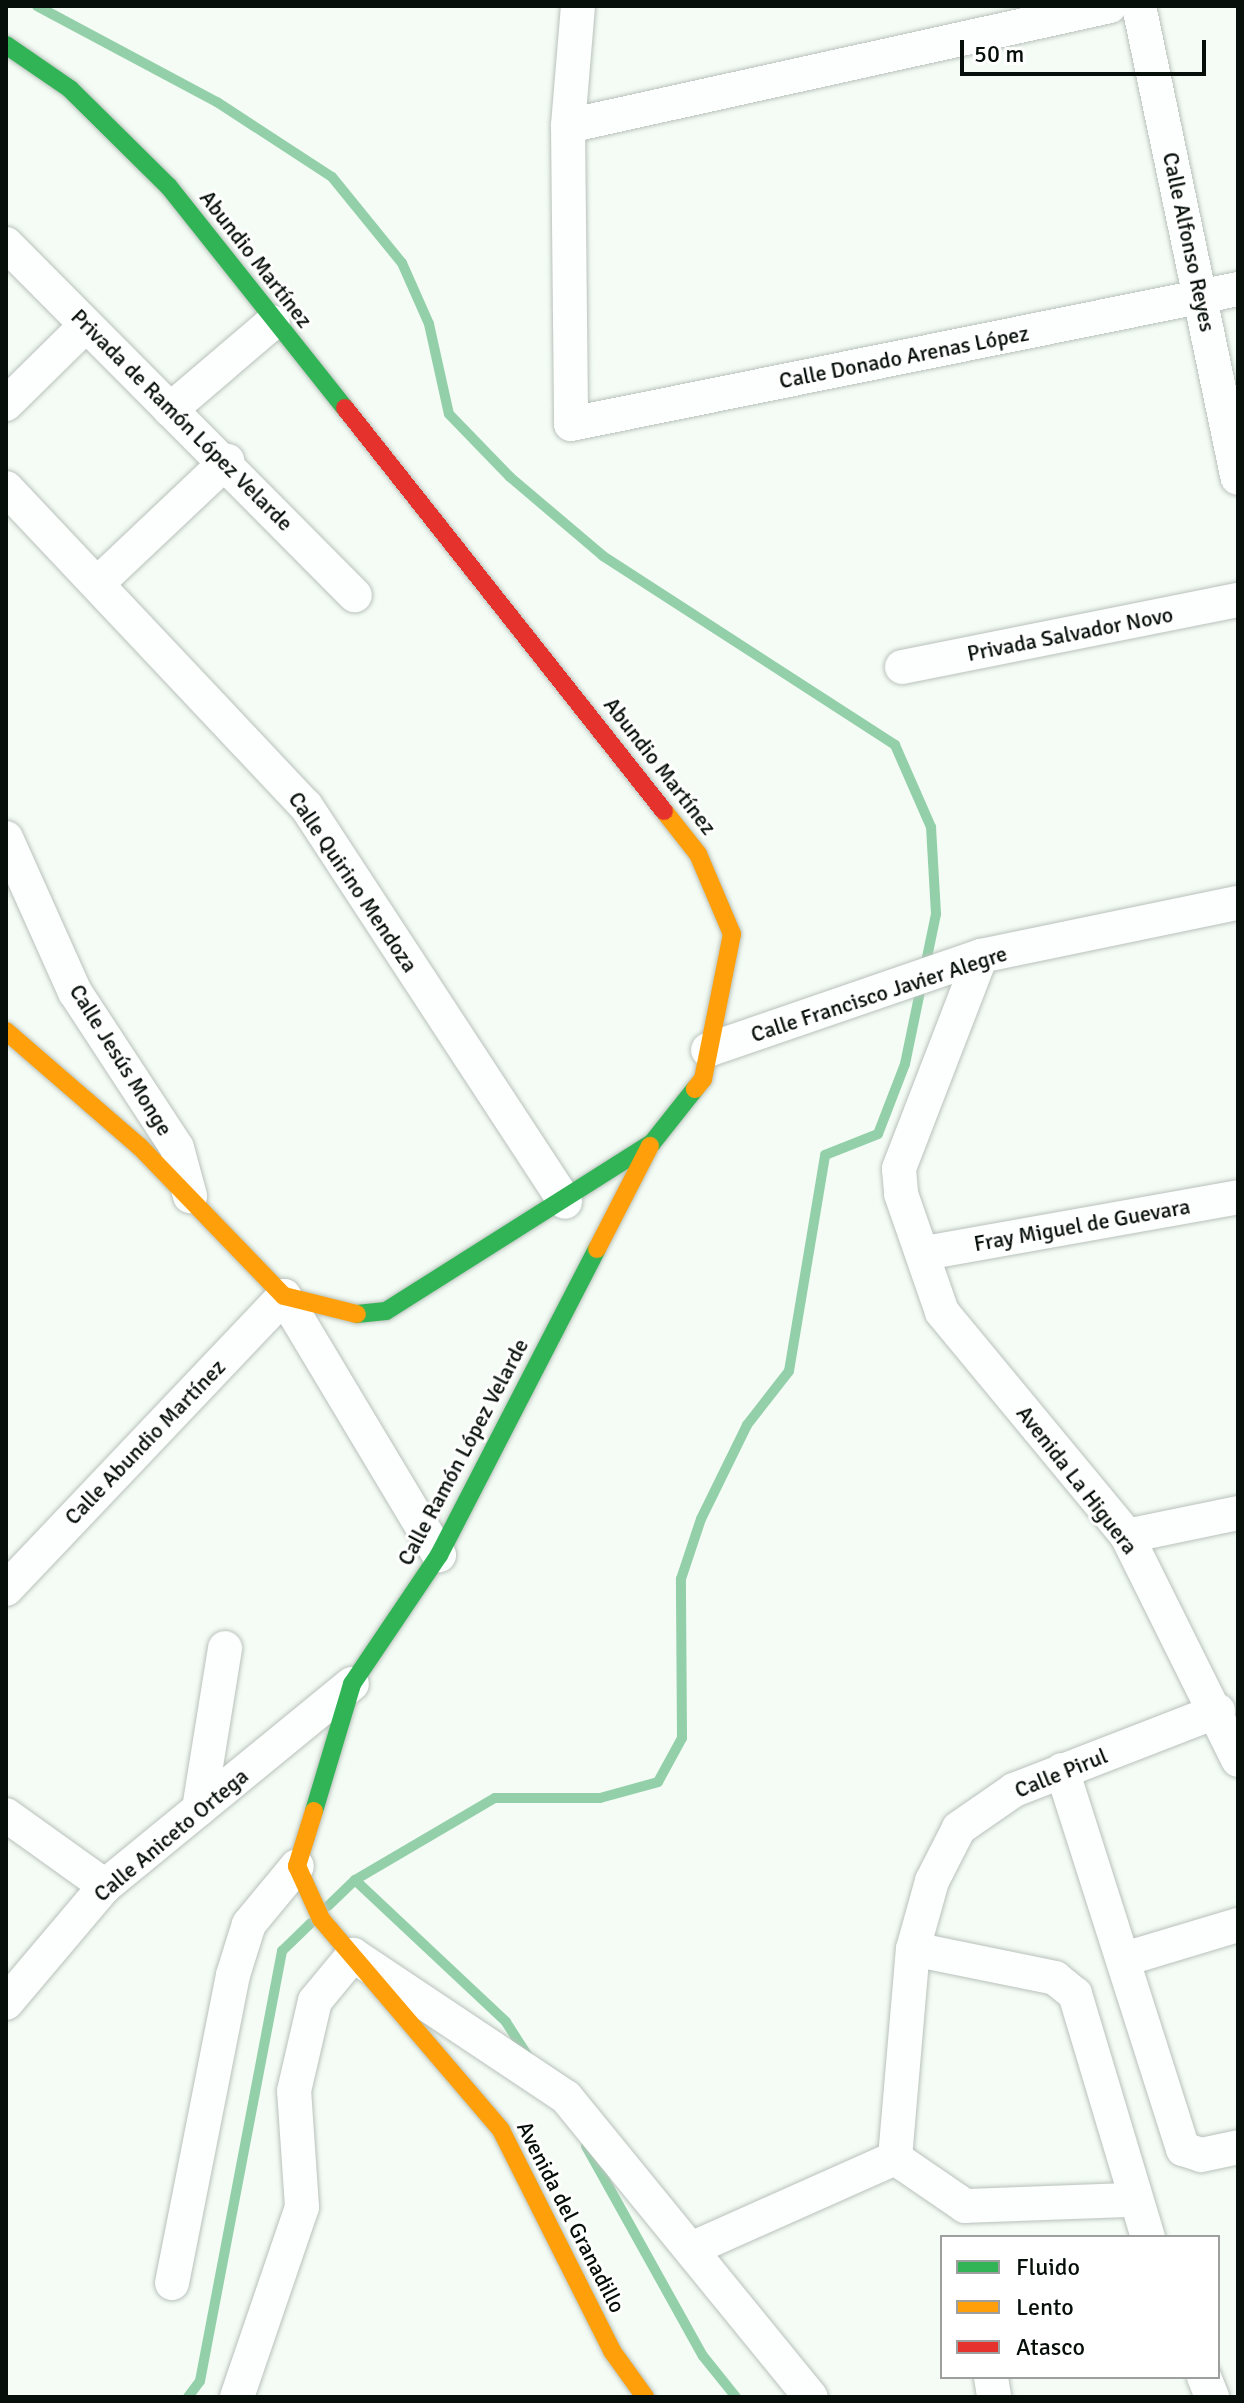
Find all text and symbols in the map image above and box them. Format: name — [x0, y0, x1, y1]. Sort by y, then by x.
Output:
scale bar — [964, 24, 1210, 74]
text: 50 m — [974, 39, 1024, 69]
street label: Calle Alfonso Reyes — [1157, 150, 1221, 334]
street label: Abundio Martínez — [194, 185, 318, 333]
street label: Privada de Ramón López Velarde — [66, 304, 298, 536]
street label: Calle Donado Arenas López — [777, 320, 1031, 394]
street label: Privada Salvador Novo — [965, 601, 1175, 667]
street label: Abundio Martínez — [598, 692, 722, 840]
street label: Calle Quirino Mendoza — [283, 787, 423, 977]
street label: Calle Francisco Javier Alegre — [748, 940, 1010, 1048]
street label: Calle Jesús Monge — [64, 979, 178, 1141]
street label: Fray Miguel de Guevara — [972, 1193, 1192, 1257]
street label: Calle Ramón López Velarde — [392, 1334, 534, 1570]
street label: Calle Abundio Martínez — [59, 1354, 231, 1530]
street label: Avenida La Higuera — [1011, 1400, 1143, 1560]
street label: Calle Pirul — [1011, 1742, 1111, 1804]
street label: Calle Aniceto Ortega — [88, 1763, 254, 1907]
street label: Avenida del Granadillo — [511, 2117, 631, 2317]
legend — [940, 2235, 1220, 2379]
text: Fluido — [1016, 2252, 1080, 2282]
text: Lento — [1016, 2292, 1074, 2322]
text: Atasco — [1016, 2332, 1085, 2362]

